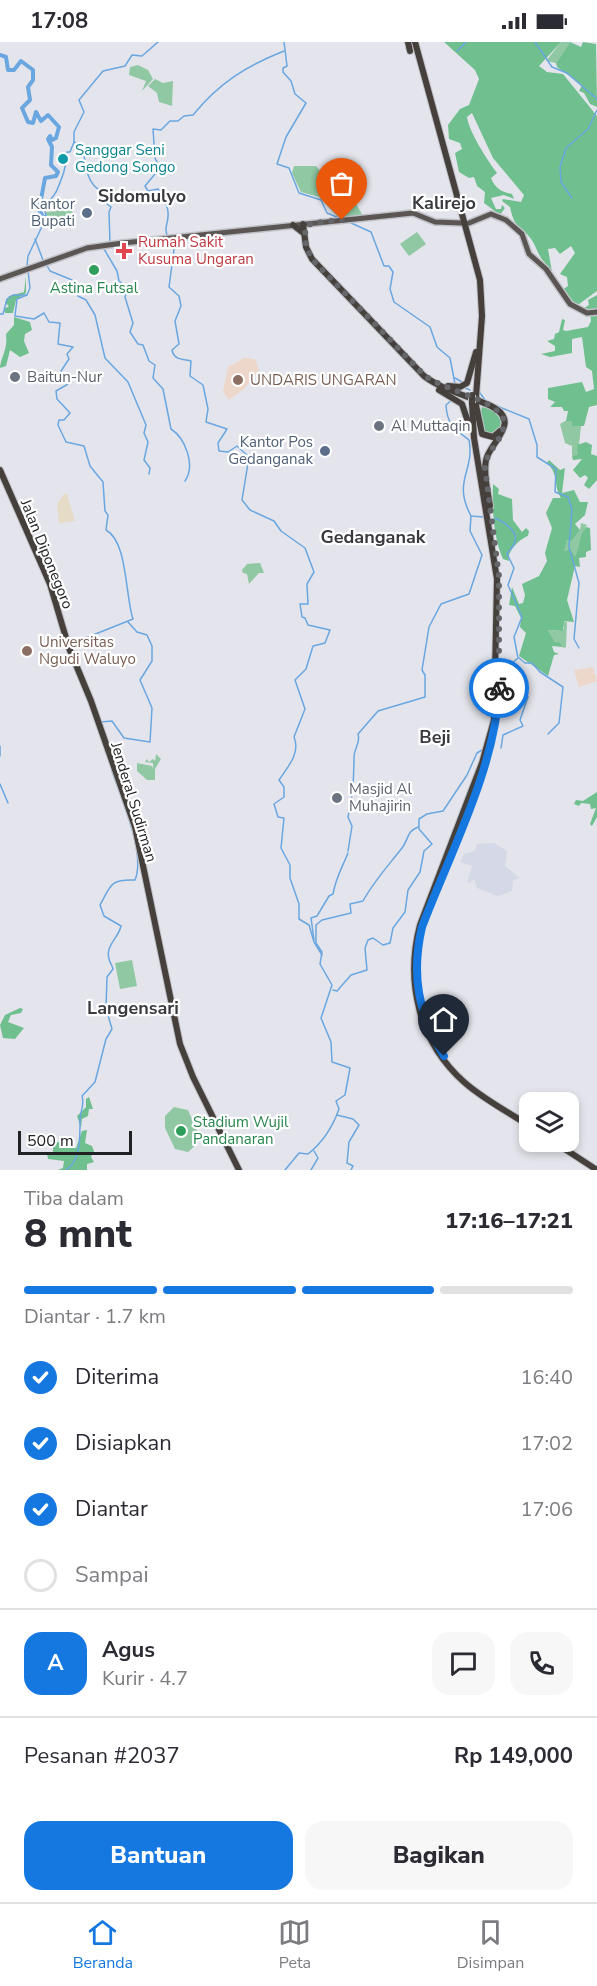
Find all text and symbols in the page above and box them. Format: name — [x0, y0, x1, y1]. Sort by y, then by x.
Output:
text: 17:08 — [30, 6, 88, 36]
place label: Sanggar Seni Gedong Songo — [75, 140, 175, 177]
marker: Sanggar Seni Gedong Songo — [56, 152, 70, 166]
pin — [316, 158, 367, 220]
icon: bag — [325, 167, 358, 200]
district label: Sidomulyo — [98, 184, 186, 208]
district label: Kalirejo — [412, 191, 476, 215]
place label: Kantor Bupati — [30, 194, 76, 231]
marker: Kantor Bupati — [80, 206, 94, 220]
place label: Rumah Sakit Kusuma Ungaran — [138, 232, 254, 269]
marker: Rumah Sakit Kusuma Ungaran — [115, 242, 133, 260]
marker: Astina Futsal — [87, 263, 101, 277]
place label: Astina Futsal — [50, 278, 139, 298]
place label: Baitun-Nur — [27, 367, 103, 387]
marker: Baitun-Nur — [8, 370, 22, 384]
place label: UNDARIS UNGARAN — [250, 370, 397, 390]
marker: UNDARIS UNGARAN — [231, 373, 245, 387]
place label: Al Muttaqin — [391, 416, 470, 436]
marker: Al Muttaqin — [372, 419, 386, 433]
place label: Kantor Pos Gedanganak — [228, 432, 313, 469]
marker: Kantor Pos Gedanganak — [318, 444, 332, 458]
street label: Jalan Diponegoro — [16, 495, 78, 612]
district label: Gedanganak — [321, 525, 426, 549]
place label: Universitas Ngudi Waluyo — [39, 632, 136, 669]
marker: Universitas Ngudi Waluyo — [20, 644, 34, 658]
courier — [469, 658, 529, 718]
icon: bike — [483, 672, 516, 705]
district label: Beji — [419, 725, 451, 749]
street label: Jenderal Sudirman — [106, 739, 162, 864]
place label: Masjid Al Muhajirin — [349, 779, 413, 816]
marker: Masjid Al Muhajirin — [330, 791, 344, 805]
pin — [418, 994, 469, 1056]
district label: Langensari — [87, 996, 179, 1020]
icon: home — [427, 1003, 460, 1036]
map controls — [519, 1092, 579, 1152]
button: layers — [519, 1092, 579, 1152]
place label: Stadium Wujil Pandanaran — [193, 1112, 289, 1149]
marker: Stadium Wujil Pandanaran — [174, 1124, 188, 1138]
scale bar — [18, 1128, 132, 1156]
text: 500 m — [27, 1130, 74, 1152]
text: Tiba dalam — [24, 1185, 124, 1212]
text: 17:16–17:21 — [445, 1206, 573, 1236]
text: 8 mnt — [24, 1208, 132, 1261]
text: Diantar · 1.7 km — [24, 1303, 166, 1330]
icon: check — [24, 1361, 57, 1394]
text: Diterima — [75, 1362, 159, 1392]
text: 16:40 — [520, 1364, 573, 1391]
icon: check — [24, 1427, 57, 1460]
text: Disiapkan — [75, 1428, 172, 1458]
text: 17:02 — [520, 1430, 573, 1457]
icon: check — [24, 1493, 57, 1526]
text: Diantar — [75, 1494, 148, 1524]
text: 17:06 — [520, 1496, 573, 1523]
text: Sampai — [75, 1560, 149, 1590]
button: chat — [432, 1632, 495, 1695]
button: phone — [510, 1632, 573, 1695]
text: Agus — [102, 1635, 155, 1665]
text: A — [47, 1648, 64, 1678]
text: Kurir · 4.7 — [102, 1665, 188, 1692]
text: Pesanan #2037 — [24, 1741, 180, 1771]
text: Rp 149,000 — [454, 1741, 573, 1771]
button: Bantuan — [24, 1821, 293, 1890]
button: Bagikan — [305, 1821, 573, 1890]
tab: Beranda — [73, 1916, 133, 1974]
tab: Peta — [278, 1916, 311, 1974]
tab: Disimpan — [457, 1916, 524, 1974]

